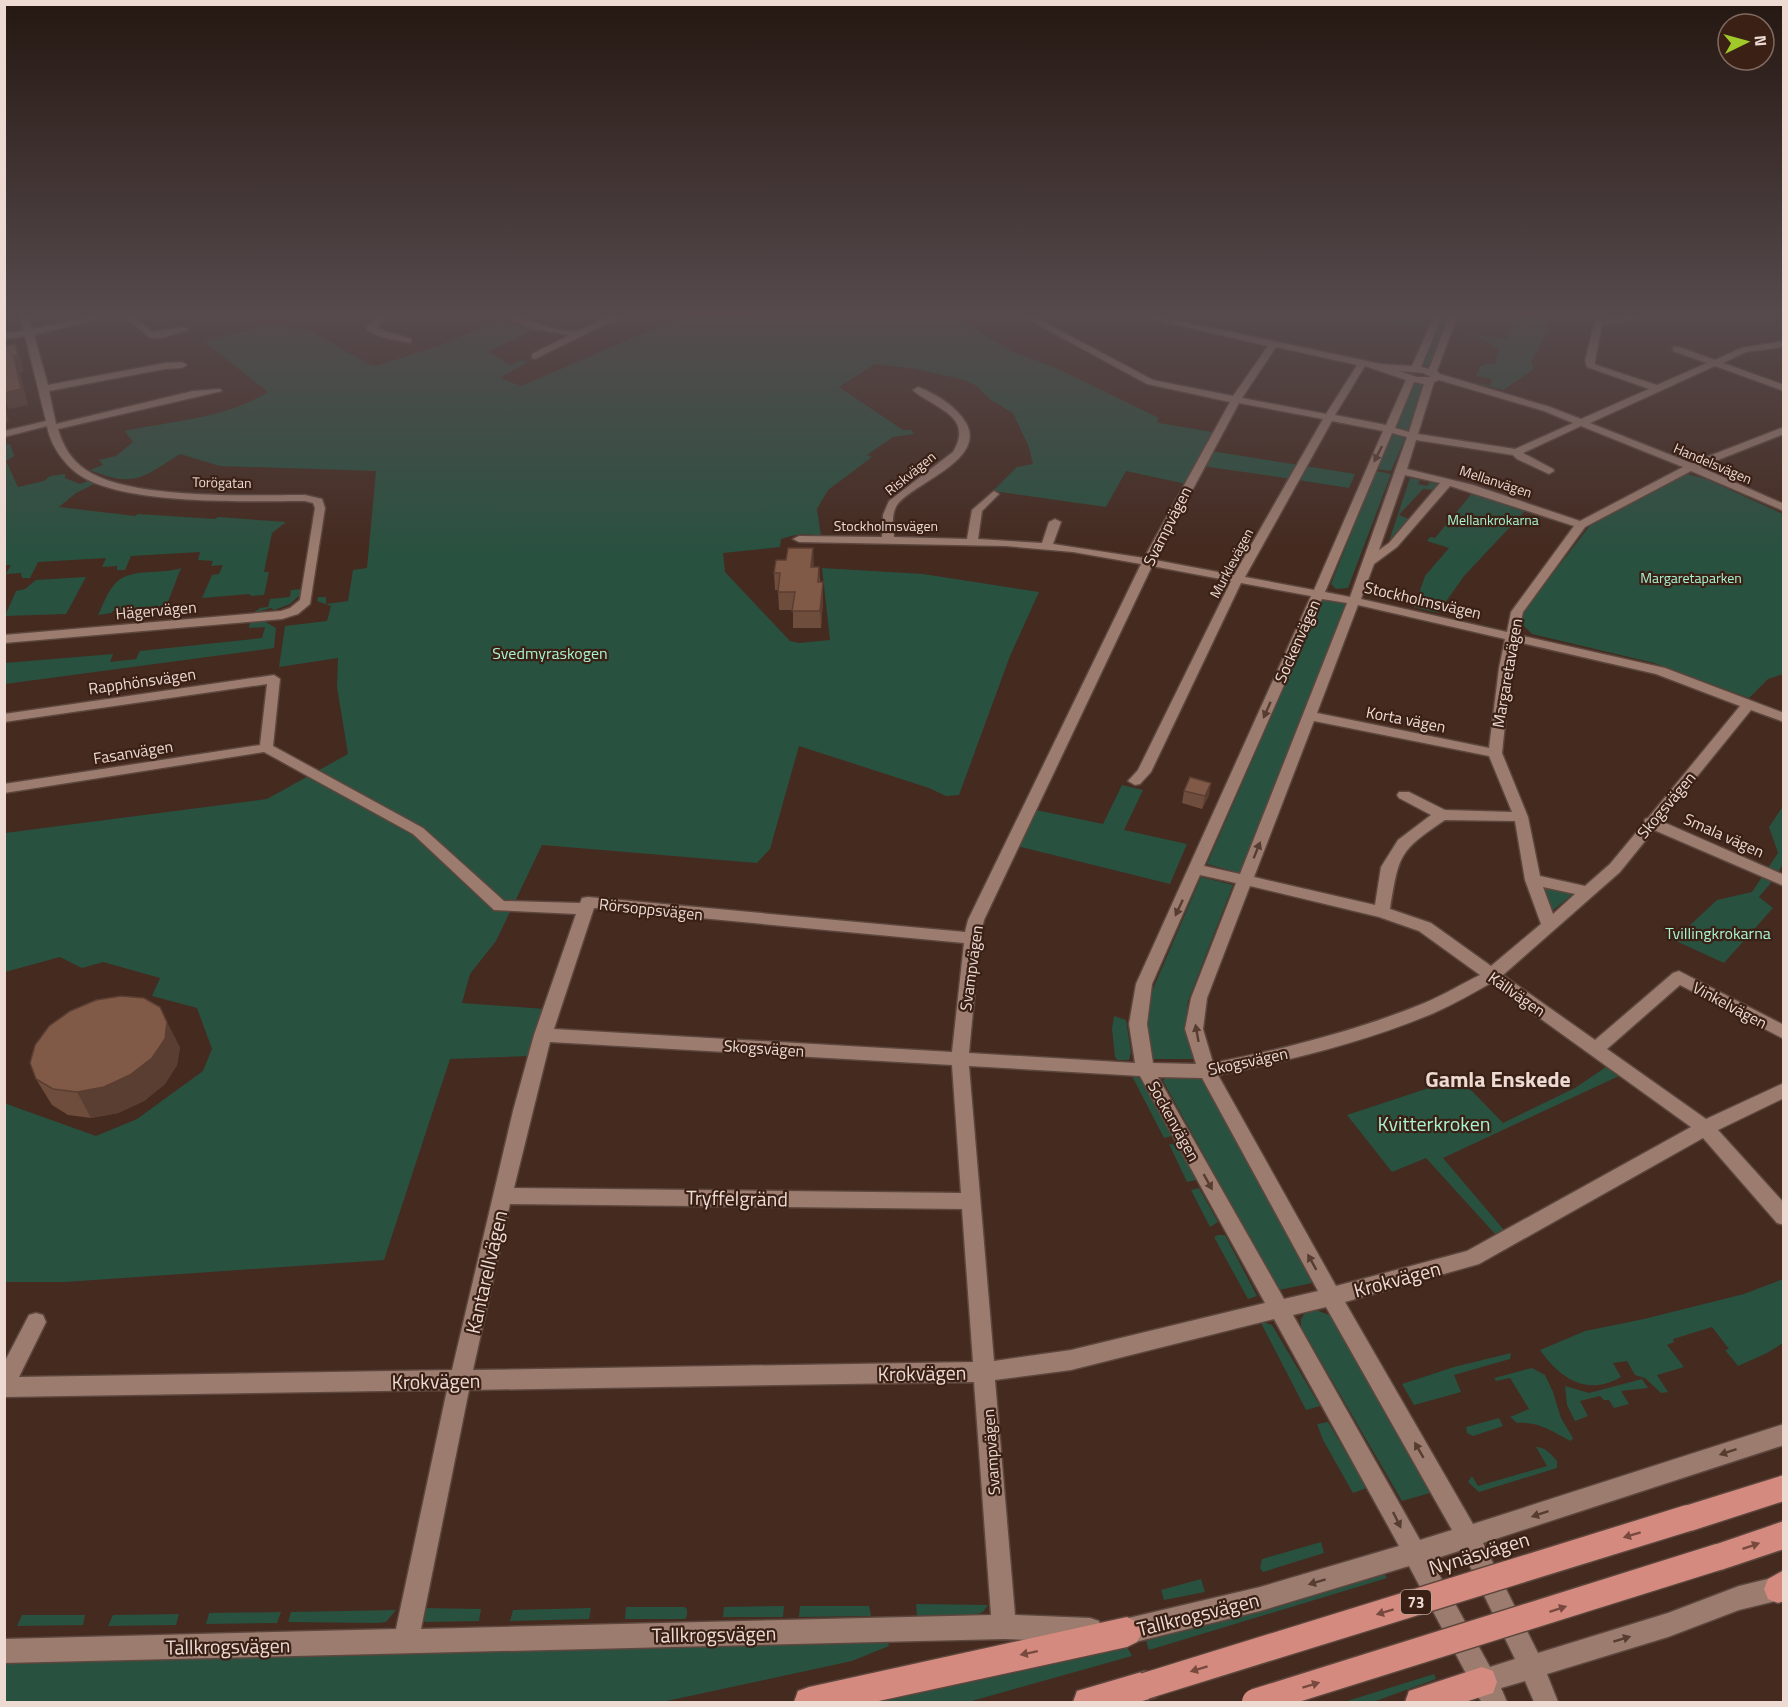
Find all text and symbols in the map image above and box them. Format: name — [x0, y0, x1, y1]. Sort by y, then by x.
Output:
north arrow — [1716, 12, 1776, 72]
text: N — [1749, 34, 1773, 47]
street label: Handelsvägen — [1670, 437, 1756, 489]
street label: Riskvägen — [880, 446, 940, 500]
one-way arrow — [1373, 446, 1383, 463]
street label: Mellanvägen — [1457, 459, 1535, 503]
street label: Torögatan — [192, 471, 252, 493]
street label: Svampvägen — [1137, 482, 1197, 570]
park label: Mellankrokarna — [1447, 509, 1539, 530]
street label: Stockholmsvägen — [834, 515, 938, 536]
street label: Murklevägen — [1204, 524, 1258, 602]
park label: Margaretaparken — [1640, 567, 1742, 588]
street label: Stockholmsvägen — [1362, 575, 1484, 625]
street label: Hägervägen — [115, 595, 197, 625]
street label: Sockenvägen — [1268, 596, 1326, 686]
street label: Margaretavägen — [1486, 616, 1528, 730]
park label: Svedmyraskogen — [492, 641, 608, 665]
street label: Rapphönsvägen — [87, 662, 197, 700]
street label: Korta vägen — [1364, 700, 1448, 738]
one-way arrow — [1262, 702, 1272, 720]
street label: Fasanvägen — [91, 734, 175, 770]
street label: Skogsvägen — [1631, 766, 1701, 844]
street label: Smala vägen — [1680, 807, 1768, 863]
one-way arrow — [1253, 841, 1263, 859]
street label: Rörsoppsvägen — [598, 892, 704, 926]
one-way arrow — [1175, 899, 1184, 916]
park label: Tvillingkrokarna — [1665, 921, 1771, 945]
street label: Svampvägen — [953, 924, 989, 1012]
street label: Källvägen — [1483, 966, 1551, 1022]
street label: Vinkelvägen — [1689, 975, 1771, 1035]
one-way arrow — [1192, 1023, 1201, 1042]
street label: Skogsvägen — [723, 1033, 805, 1063]
street label: Skogsvägen — [1206, 1041, 1290, 1081]
district label: Gamla Enskede — [1425, 1062, 1571, 1096]
street label: Sockenvägen — [1142, 1076, 1206, 1166]
park label: Kvitterkroken — [1378, 1108, 1490, 1139]
one-way arrow — [1203, 1174, 1213, 1191]
street label: Tryffelgränd — [686, 1182, 788, 1214]
street label: Kantarellvägen — [457, 1207, 515, 1337]
one-way arrow — [1307, 1253, 1317, 1270]
street label: Krokvägen — [1350, 1253, 1444, 1305]
street label: Krokvägen — [877, 1357, 967, 1389]
street label: Krokvägen — [391, 1365, 481, 1397]
street label: Svampvägen — [976, 1408, 1006, 1496]
one-way arrow — [1414, 1441, 1424, 1458]
one-way arrow — [1719, 1448, 1737, 1458]
one-way arrow — [1531, 1510, 1549, 1519]
one-way arrow — [1392, 1511, 1401, 1528]
street label: Nynäsvägen — [1425, 1523, 1533, 1583]
one-way arrow — [1623, 1531, 1641, 1541]
one-way arrow — [1742, 1541, 1760, 1551]
one-way arrow — [1308, 1578, 1326, 1587]
street label: Tallkrogsvägen — [1134, 1584, 1262, 1644]
road number: 73 — [1401, 1590, 1431, 1614]
one-way arrow — [1549, 1604, 1567, 1613]
one-way arrow — [1376, 1608, 1394, 1617]
street label: Tallkrogsvägen — [651, 1617, 777, 1651]
street label: Tallkrogsvägen — [165, 1629, 291, 1663]
one-way arrow — [1613, 1634, 1631, 1643]
one-way arrow — [1020, 1649, 1039, 1659]
one-way arrow — [1190, 1665, 1208, 1675]
one-way arrow — [1302, 1680, 1320, 1689]

